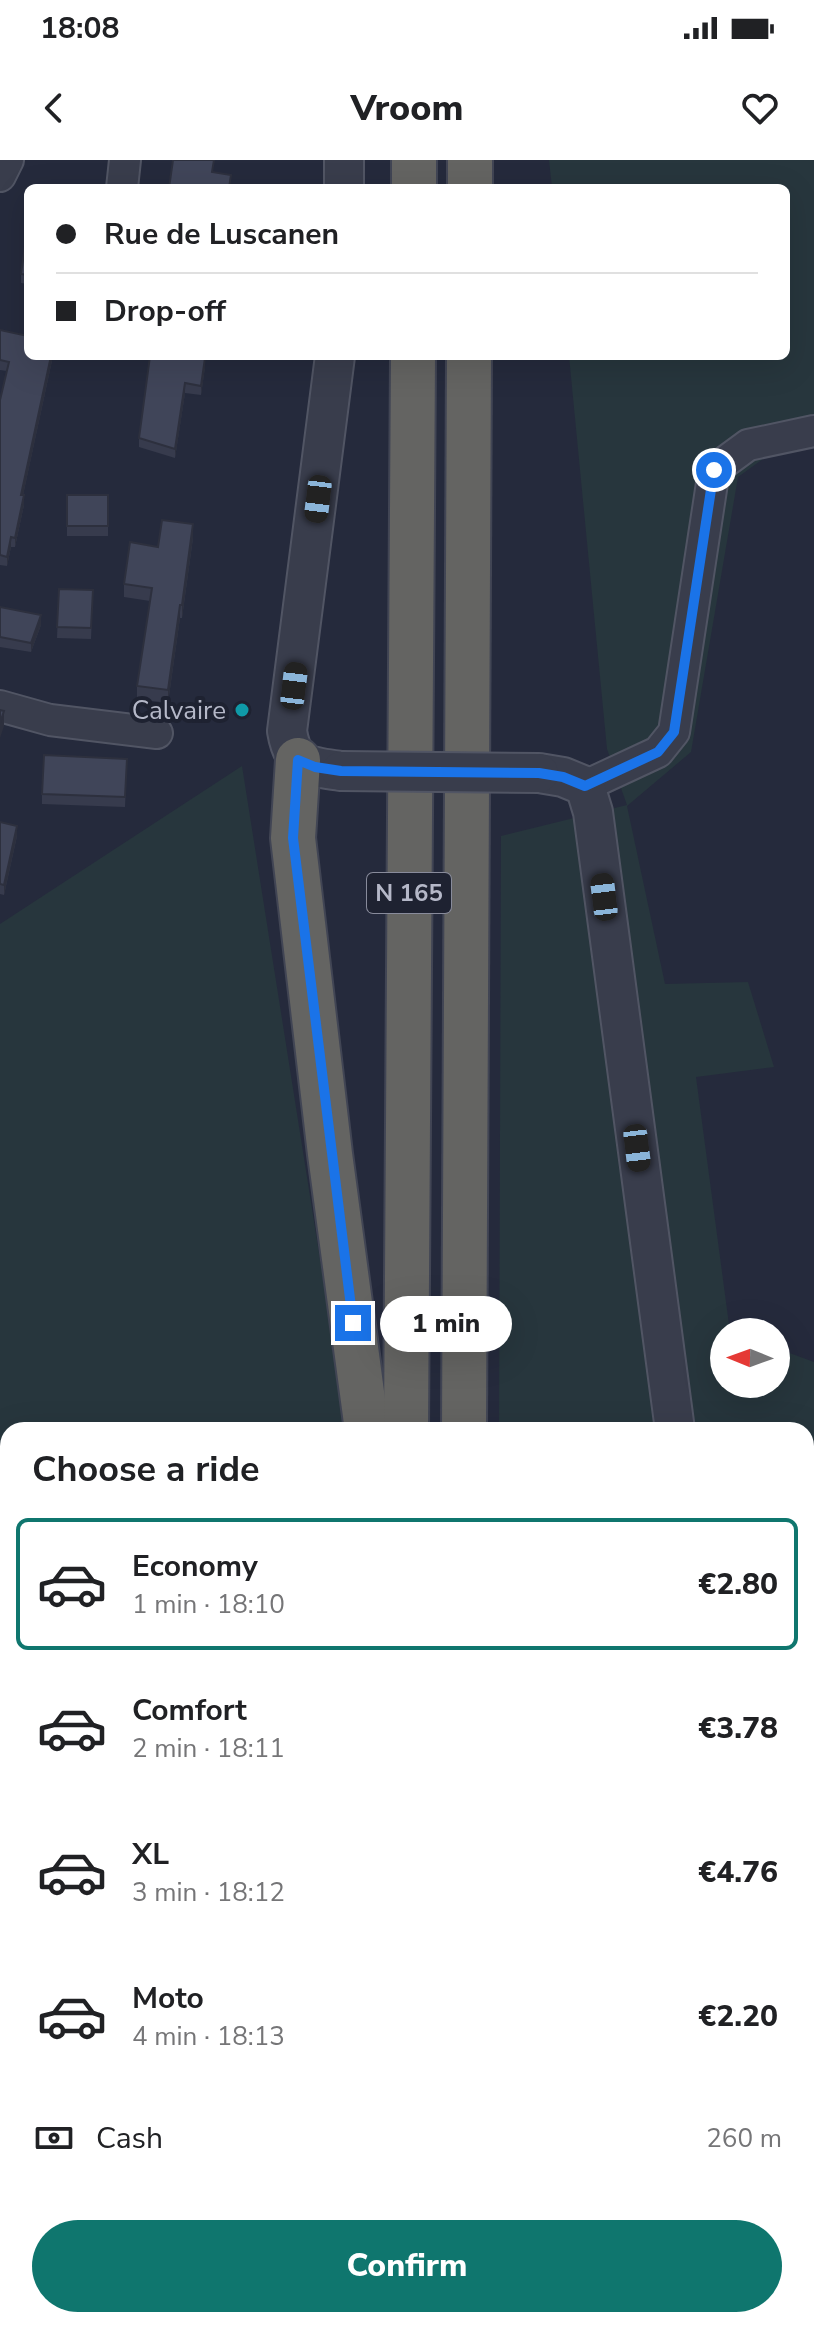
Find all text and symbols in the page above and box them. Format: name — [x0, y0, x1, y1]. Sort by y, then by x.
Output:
text: 18:08 — [40, 8, 119, 49]
text: Vroom — [351, 84, 464, 133]
icon: back — [32, 86, 76, 130]
icon: heart — [738, 86, 782, 130]
text: Rue de Luscanen — [104, 214, 339, 255]
text: Drop-off — [104, 291, 226, 332]
route start — [696, 452, 732, 488]
car — [303, 474, 333, 524]
car — [279, 661, 309, 711]
place label: Calvaire — [132, 693, 226, 728]
marker: Calvaire — [233, 701, 251, 719]
car — [589, 872, 619, 922]
road number: N 165 — [367, 873, 451, 913]
car — [622, 1123, 652, 1173]
callout: 1 min — [381, 1295, 513, 1351]
route end — [335, 1305, 371, 1341]
text: 1 min — [412, 1306, 480, 1341]
north arrow — [710, 1318, 790, 1398]
map controls — [710, 1318, 790, 1398]
text: Choose a ride — [32, 1445, 260, 1494]
text: Economy — [132, 1546, 258, 1587]
icon: car — [36, 1548, 108, 1620]
text: €2.80 — [698, 1564, 778, 1605]
text: 1 min · 18:10 — [132, 1587, 285, 1622]
text: Comfort — [132, 1690, 247, 1731]
icon: car — [36, 1692, 108, 1764]
text: €3.78 — [698, 1708, 778, 1749]
text: 2 min · 18:11 — [132, 1731, 285, 1766]
text: XL — [132, 1834, 169, 1875]
icon: car — [36, 1836, 108, 1908]
text: €4.76 — [698, 1852, 778, 1893]
text: 3 min · 18:12 — [132, 1875, 285, 1910]
text: Moto — [132, 1978, 204, 2019]
icon: car — [36, 1980, 108, 2052]
text: €2.20 — [698, 1996, 778, 2037]
text: 4 min · 18:13 — [132, 2019, 285, 2054]
icon: cash — [32, 2116, 76, 2160]
text: Cash — [96, 2118, 163, 2159]
text: 260 m — [706, 2121, 782, 2156]
button: Confirm — [32, 2220, 782, 2312]

